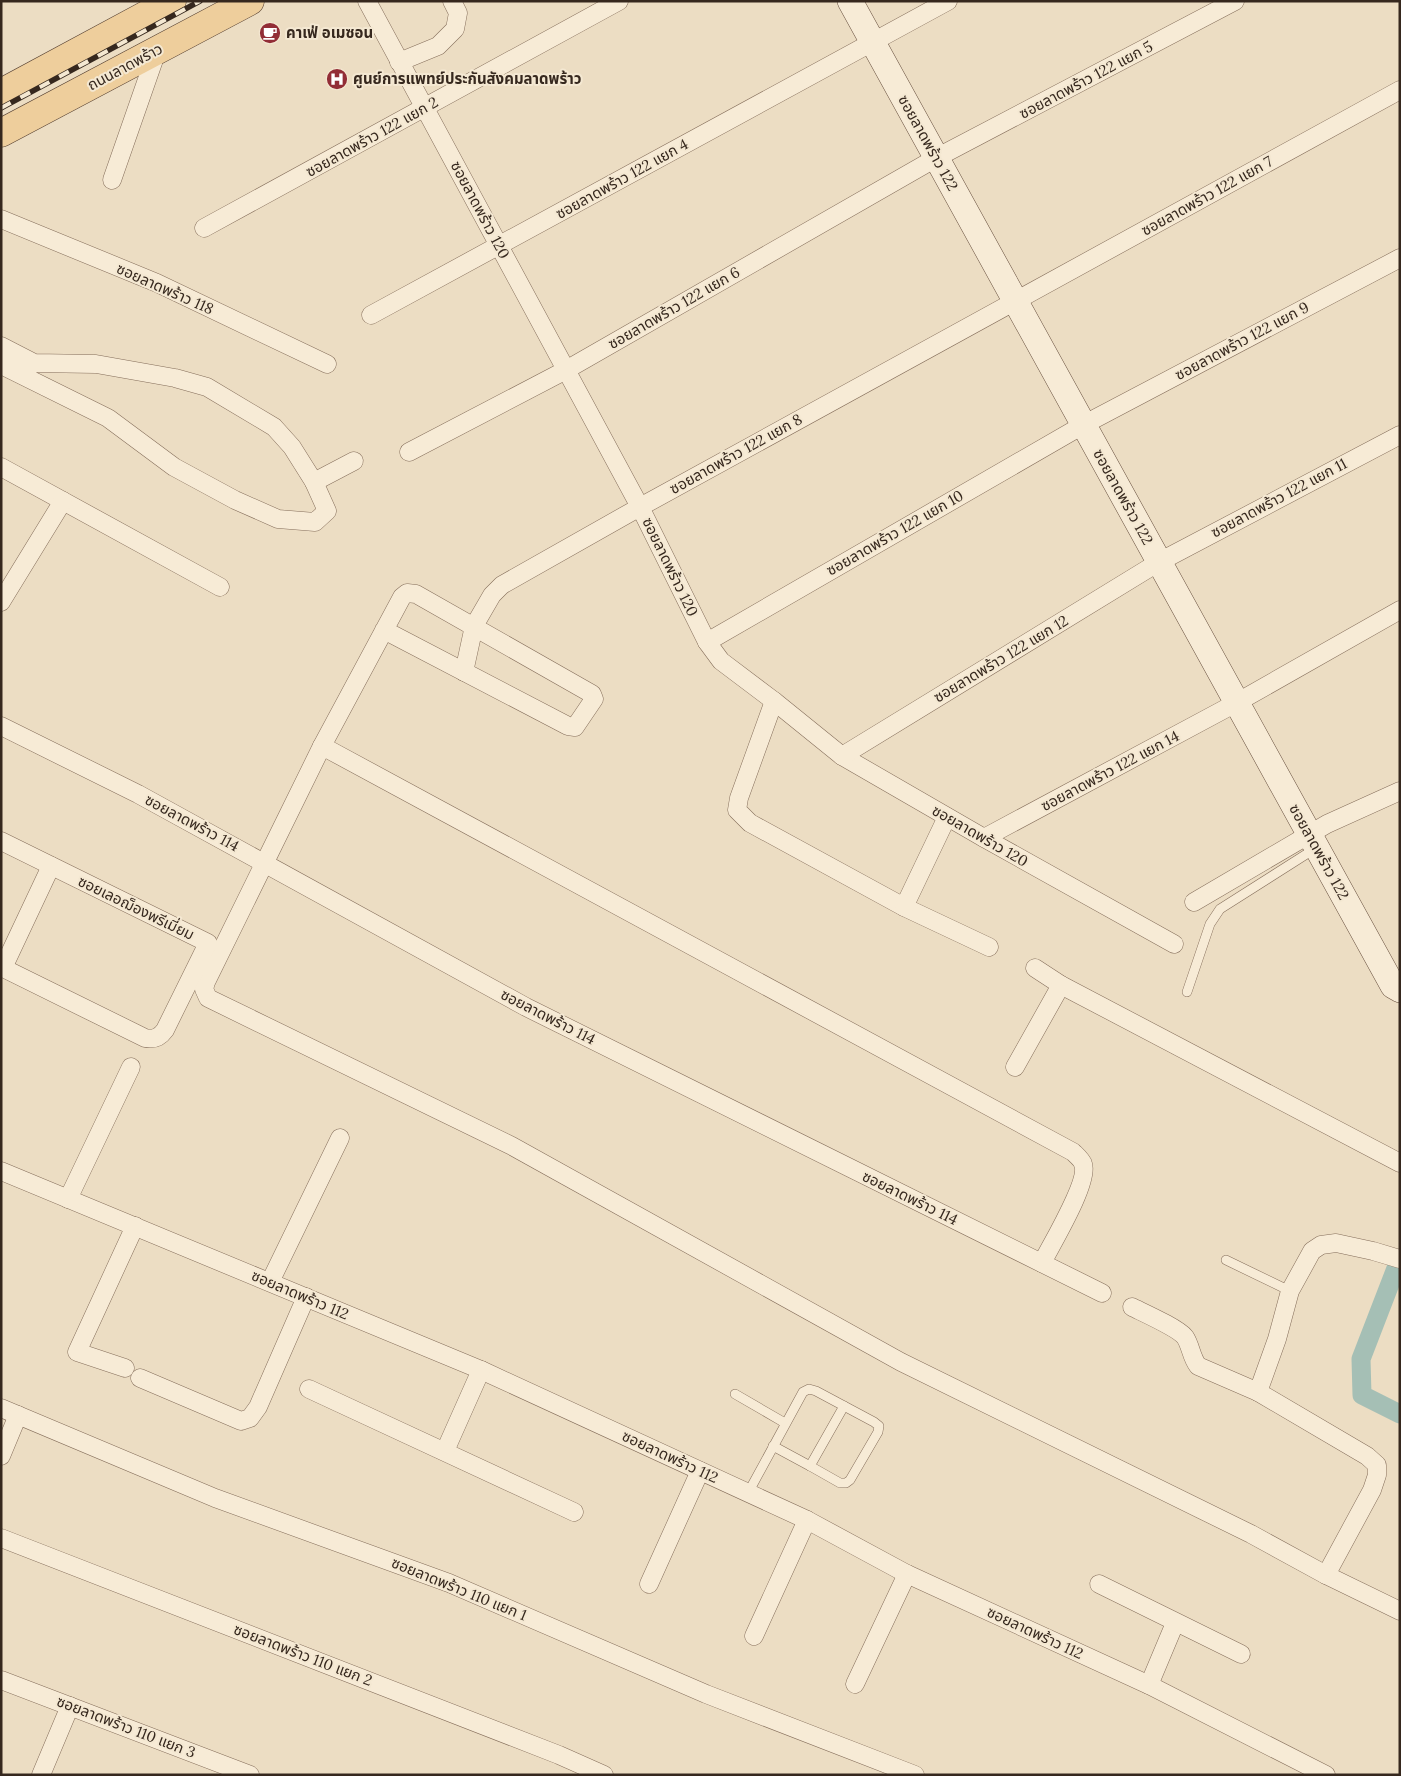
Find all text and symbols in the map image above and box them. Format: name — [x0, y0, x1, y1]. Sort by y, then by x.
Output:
cafe icon: คาเฟ่ อเมซอน — [258, 21, 282, 45]
place label: คาเฟ่ อเมซอน — [286, 23, 373, 42]
street label: ซอยลาดพร้าว 122 แยก 5 — [1016, 36, 1156, 123]
street label: ถนนลาดพร้าว — [84, 39, 166, 94]
hospital icon: ศูนย์การแพทย์ประกันสังคมลาดพร้าว — [325, 67, 349, 91]
place label: ศูนย์การแพทย์ประกันสังคมลาดพร้าว — [353, 69, 582, 89]
street label: ซอยลาดพร้าว 122 แยก 2 — [302, 92, 441, 181]
street label: ซอยลาดพร้าว 122 — [894, 92, 963, 194]
street label: ซอยลาดพร้าว 122 แยก 4 — [552, 134, 691, 223]
street label: ซอยลาดพร้าว 122 แยก 7 — [1138, 152, 1276, 240]
street label: ซอยลาดพร้าว 120 — [447, 158, 514, 262]
street label: ซอยลาดพร้าว 118 — [114, 259, 217, 318]
street label: ซอยลาดพร้าว 122 แยก 6 — [604, 262, 743, 353]
street label: ซอยลาดพร้าว 122 แยก 9 — [1172, 297, 1312, 384]
street label: ซอยลาดพร้าว 122 แยก 8 — [666, 409, 805, 498]
street label: ซอยลาดพร้าว 122 — [1089, 446, 1158, 548]
street label: ซอยลาดพร้าว 122 แยก 11 — [1208, 454, 1350, 541]
street label: ซอยลาดพร้าว 122 แยก 10 — [823, 486, 967, 580]
street label: ซอยลาดพร้าว 120 — [638, 514, 703, 619]
street label: ซอยลาดพร้าว 122 แยก 12 — [930, 611, 1072, 706]
street label: ซอยลาดพร้าว 122 แยก 14 — [1037, 726, 1182, 815]
street label: ซอยลาดพร้าว 114 — [142, 790, 243, 855]
street label: ซอยลาดพร้าว 120 — [929, 800, 1032, 871]
street label: ซอยลาดพร้าว 122 — [1285, 801, 1354, 903]
street label: ซอยเลอฌ็องพรีเมี่ยม — [75, 870, 198, 944]
street label: ซอยลาดพร้าว 114 — [498, 984, 599, 1049]
street label: ซอยลาดพร้าว 114 — [859, 1166, 961, 1229]
street label: ซอยลาดพร้าว 112 — [249, 1265, 352, 1324]
street label: ซอยลาดพร้าว 112 — [619, 1426, 721, 1487]
street label: ซอยลาดพร้าว 110 แยก 1 — [389, 1553, 530, 1624]
street label: ซอยลาดพร้าว 112 — [984, 1602, 1086, 1663]
street label: ซอยลาดพร้าว 110 แยก 2 — [231, 1619, 375, 1690]
street label: ซอยลาดพร้าว 110 แยก 3 — [54, 1691, 198, 1762]

